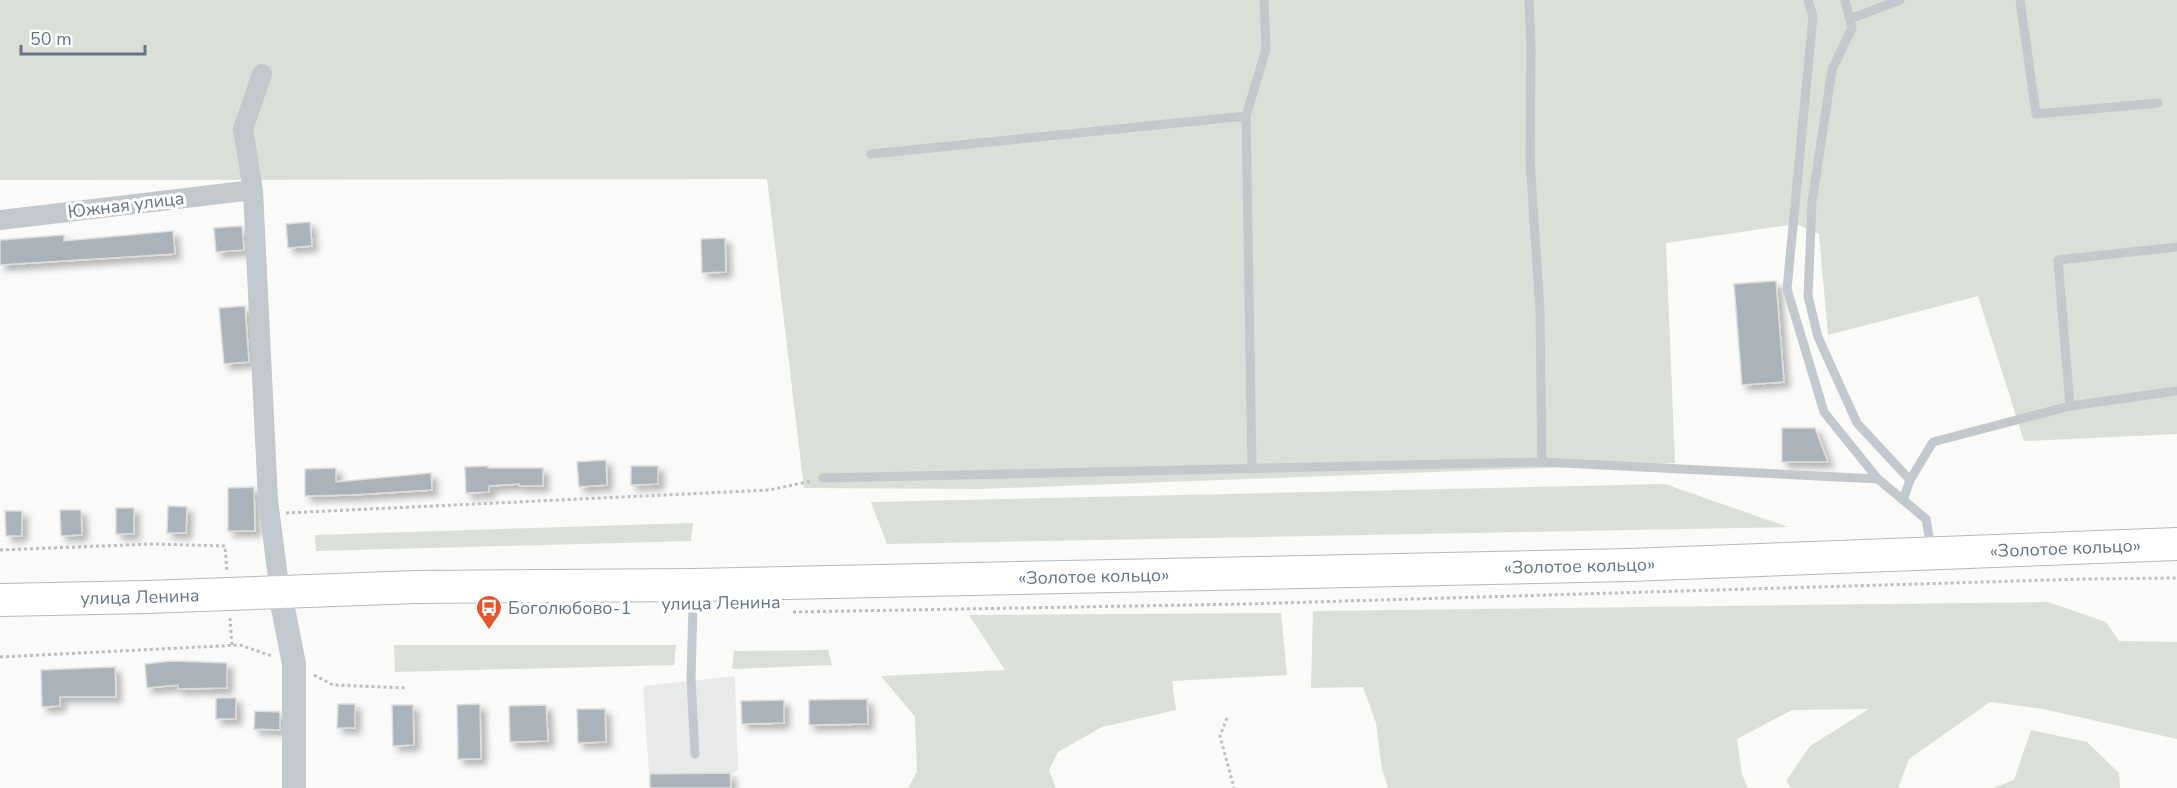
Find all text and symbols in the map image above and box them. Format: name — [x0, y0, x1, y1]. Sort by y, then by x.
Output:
scale bar — [21, 18, 146, 56]
text: 50 m — [30, 27, 72, 51]
street label: Южная улица — [66, 186, 186, 224]
street label: «Золотое кольцо» — [1989, 533, 2141, 563]
street label: «Золотое кольцо» — [1504, 552, 1656, 580]
street label: «Золотое кольцо» — [1018, 563, 1170, 590]
street label: улица Ленина — [80, 583, 200, 610]
street label: улица Ленина — [661, 590, 781, 616]
bus stop icon: Боголюбово-1 — [474, 593, 504, 631]
place label: Боголюбово-1 — [508, 596, 631, 620]

